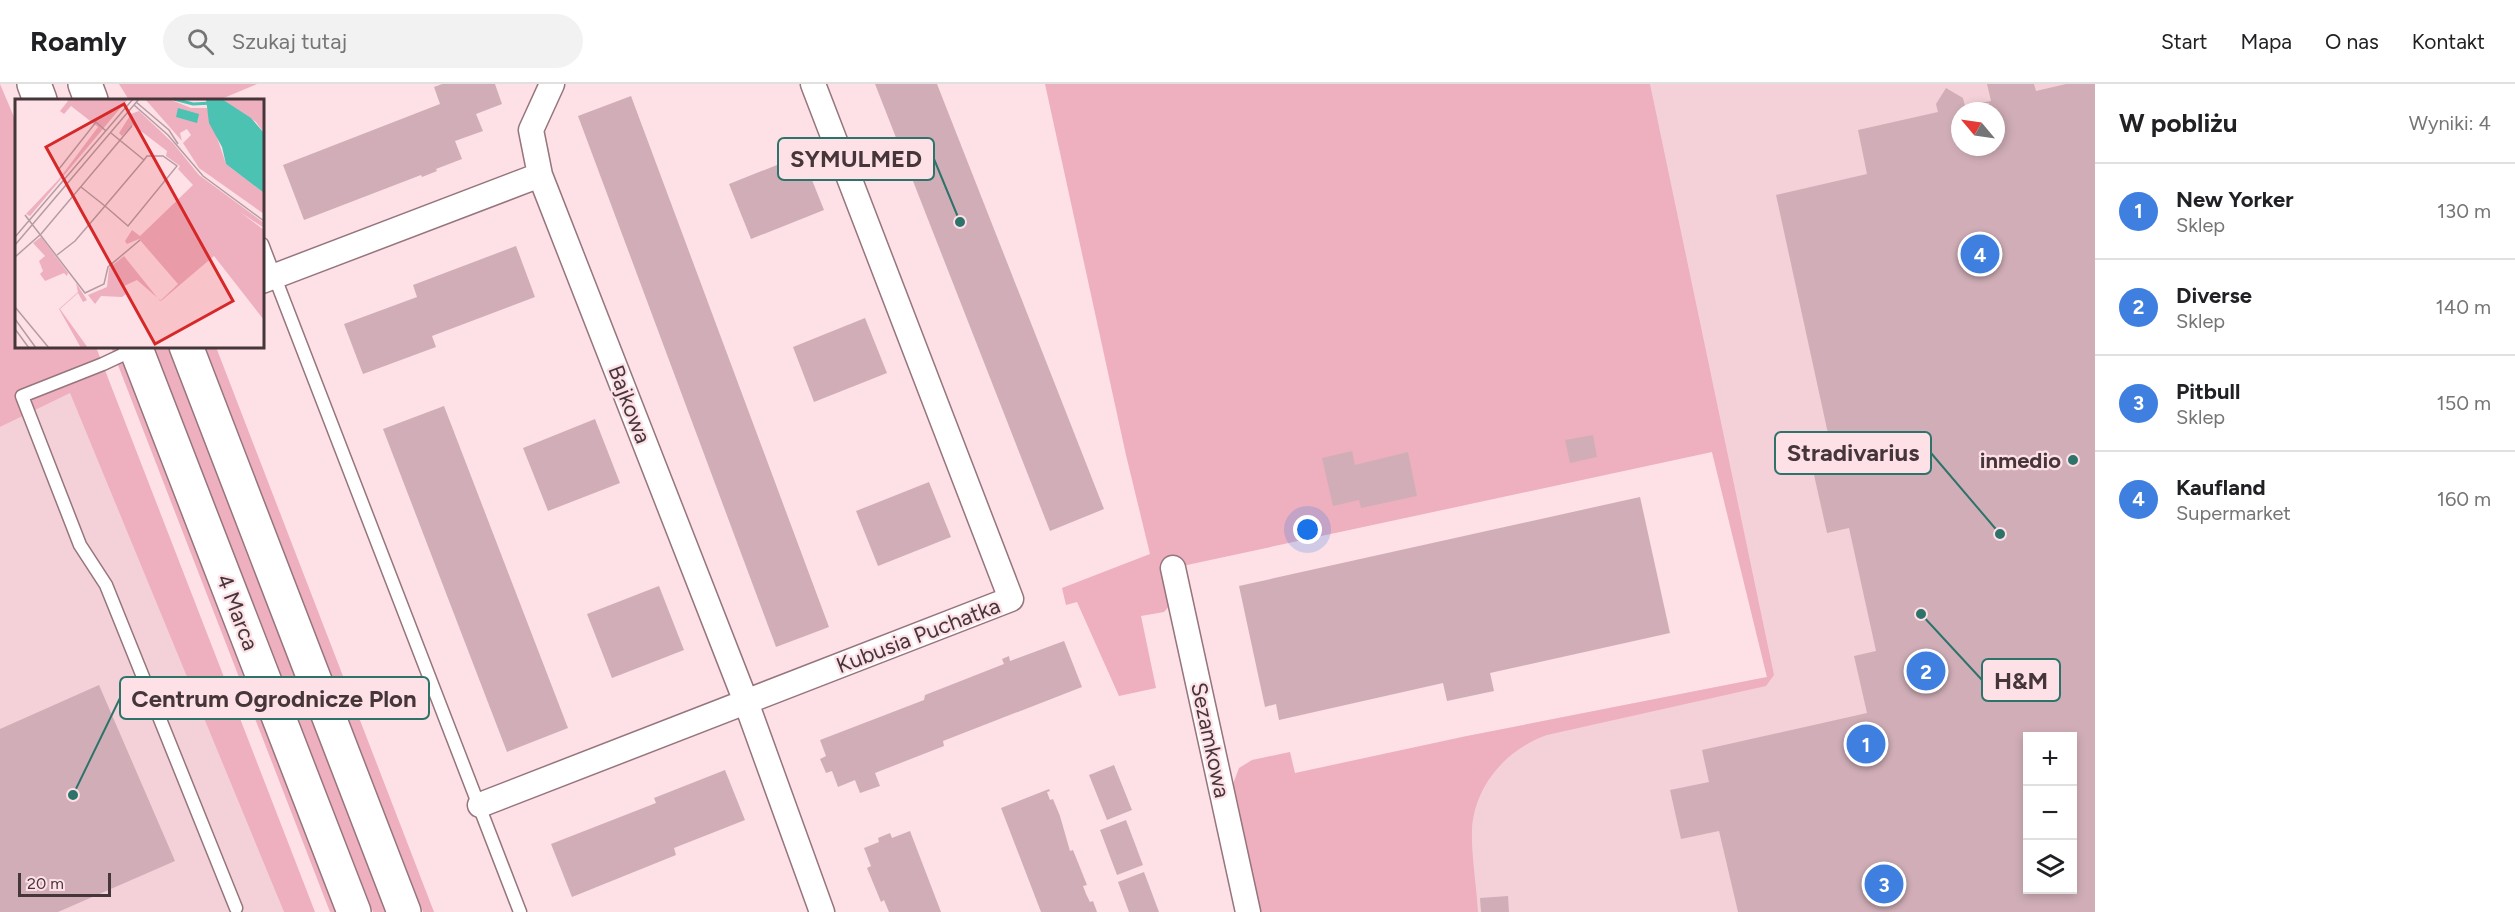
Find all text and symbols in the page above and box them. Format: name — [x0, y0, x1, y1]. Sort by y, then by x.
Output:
search box — [163, 14, 583, 68]
text: Roamly — [30, 24, 127, 58]
icon: search — [184, 25, 217, 58]
text: Szukaj tutaj — [232, 28, 347, 55]
text: Start — [2161, 29, 2207, 54]
text: Mapa — [2240, 29, 2292, 54]
text: O nas — [2325, 29, 2379, 54]
text: Kontakt — [2412, 29, 2485, 54]
inset map — [15, 99, 264, 348]
north arrow — [1951, 102, 2005, 156]
text: W pobliżu — [2119, 107, 2237, 139]
text: Wyniki: 4 — [2409, 111, 2491, 135]
callout: SYMULMED — [778, 138, 934, 180]
text: SYMULMED — [790, 144, 922, 173]
text: New Yorker — [2176, 186, 2294, 213]
text: 1 — [2134, 199, 2143, 223]
text: 130 m — [2437, 199, 2491, 223]
text: Sklep — [2176, 213, 2225, 237]
pin: 4 — [1960, 232, 2000, 276]
text: Diverse — [2176, 282, 2252, 309]
text: 2 — [2133, 295, 2144, 319]
text: 140 m — [2436, 295, 2491, 319]
text: Sklep — [2176, 309, 2225, 333]
street label: Bajkowa — [602, 361, 657, 447]
text: Pitbull — [2176, 378, 2240, 405]
text: 3 — [2133, 391, 2144, 415]
text: 150 m — [2436, 391, 2491, 415]
text: Sklep — [2176, 405, 2225, 429]
callout: Stradivarius — [1775, 432, 1931, 474]
text: Stradivarius — [1787, 438, 1919, 467]
place label: inmedio — [1980, 447, 2061, 474]
marker: inmedio — [2066, 453, 2080, 467]
text: Kaufland — [2176, 474, 2266, 501]
text: 4 — [2132, 487, 2145, 511]
text: 160 m — [2437, 487, 2491, 511]
text: Supermarket — [2176, 501, 2291, 525]
your location — [1293, 515, 1322, 544]
street label: 4 Marca — [211, 570, 264, 654]
street label: Kubusia Puchatka — [833, 592, 1004, 679]
pin: 2 — [1906, 648, 1946, 694]
callout: H&M — [1982, 659, 2060, 701]
text: H&M — [1994, 666, 2048, 695]
callout: Centrum Ogrodnicze Plon — [120, 677, 429, 719]
street label: Sezamkowa — [1185, 680, 1236, 800]
text: Centrum Ogrodnicze Plon — [131, 684, 417, 713]
pin: 1 — [1846, 722, 1886, 766]
map controls — [2023, 732, 2077, 894]
button: + — [2023, 732, 2077, 786]
button: − — [2023, 786, 2077, 840]
button: layers — [2023, 840, 2077, 894]
pin: 3 — [1864, 862, 1904, 906]
scale bar — [18, 870, 111, 898]
text: 20 m — [27, 874, 64, 893]

